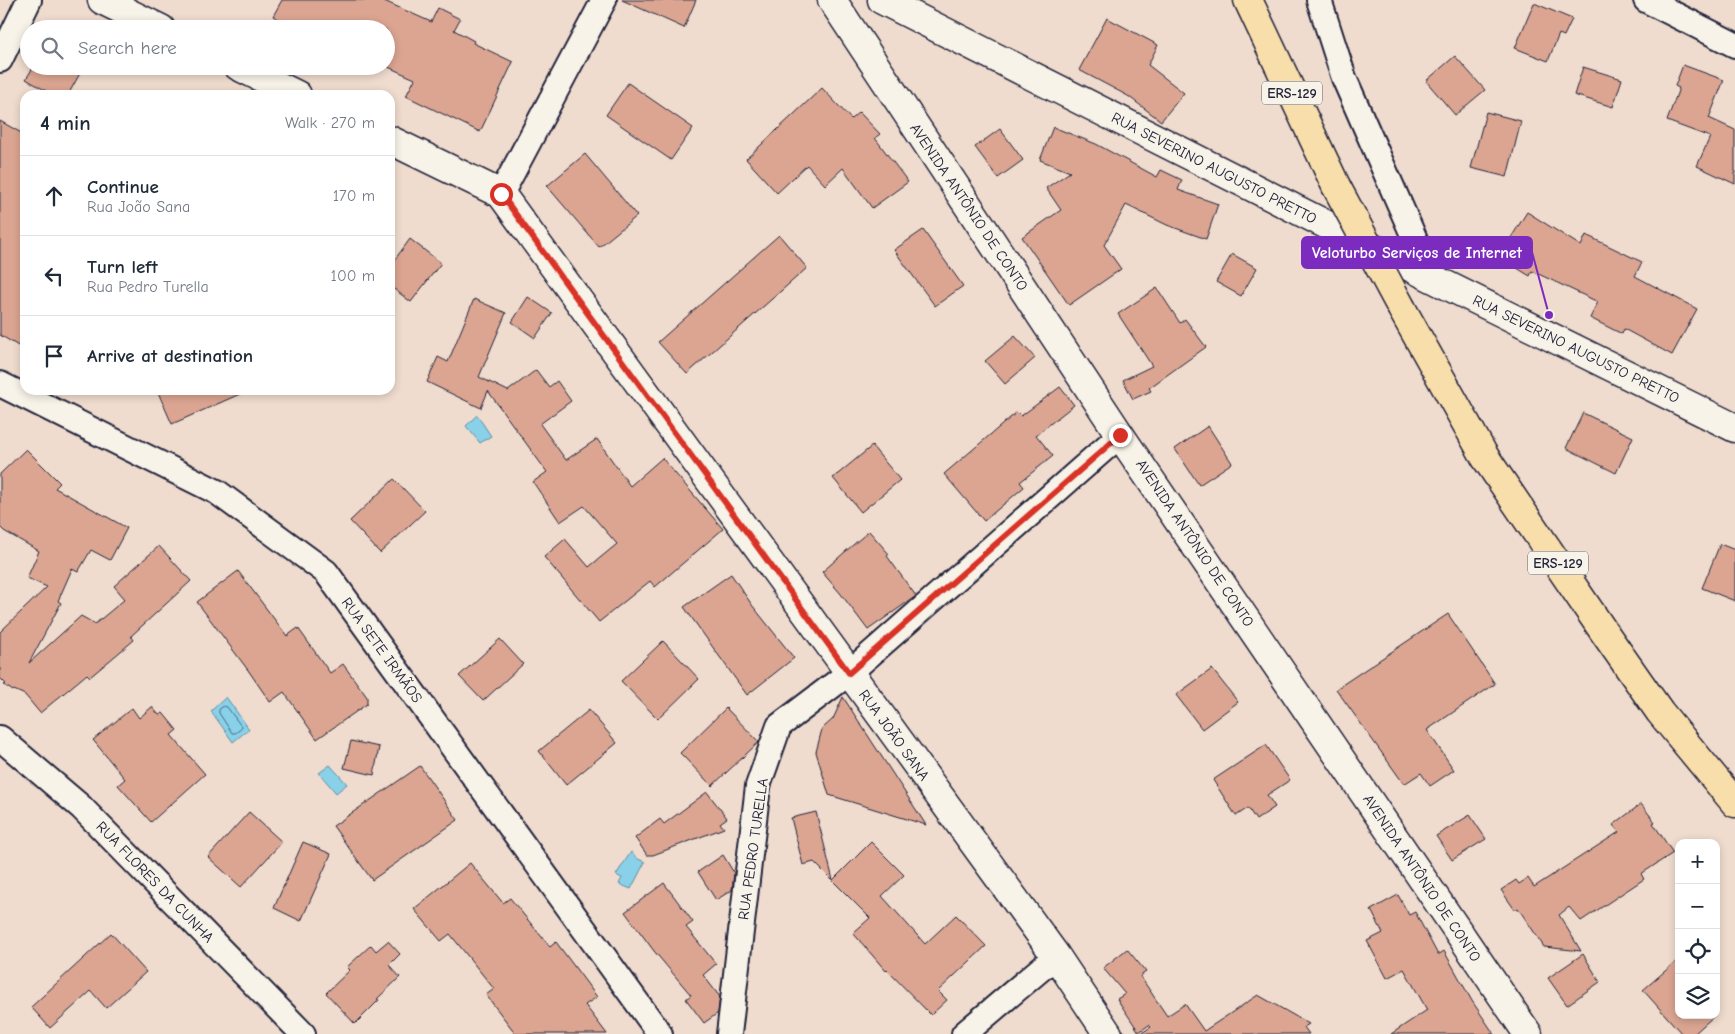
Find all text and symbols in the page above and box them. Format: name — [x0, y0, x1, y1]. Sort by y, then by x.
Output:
search box — [20, 20, 395, 75]
icon: search — [38, 34, 66, 62]
text: Search here — [78, 37, 177, 59]
road number: ERS-129 — [1262, 82, 1322, 105]
street label: RUA SEVERINO AUGUSTO PRETTO — [1108, 108, 1320, 228]
text: 4 min — [40, 111, 91, 135]
text: Walk · 270 m — [285, 114, 375, 132]
street label: AVENIDA ANTÔNIO DE CONTO — [906, 119, 1033, 294]
text: Continue — [87, 176, 159, 198]
icon: ahead — [40, 182, 68, 210]
route start — [490, 183, 513, 206]
text: 170 m — [333, 187, 375, 205]
text: Rua João Sana — [87, 198, 190, 216]
callout: Veloturbo Serviços de Internet — [1302, 237, 1532, 268]
text: Veloturbo Serviços de Internet — [1312, 244, 1523, 262]
text: Turn left — [87, 256, 158, 278]
icon: left — [40, 262, 68, 290]
text: 100 m — [331, 267, 375, 285]
text: Rua Pedro Turella — [87, 278, 209, 296]
street label: RUA SEVERINO AUGUSTO PRETTO — [1470, 291, 1682, 407]
icon: arrive — [40, 342, 68, 370]
text: Arrive at destination — [87, 345, 253, 367]
route end — [1109, 424, 1132, 447]
street label: AVENIDA ANTÔNIO DE CONTO — [1132, 455, 1259, 630]
road number: ERS-129 — [1528, 552, 1588, 574]
street label: RUA SETE IRMÃOS — [338, 594, 426, 706]
street label: RUA JOÃO SANA — [855, 686, 933, 784]
street label: RUA PEDRO TURELLA — [734, 777, 772, 921]
street label: AVENIDA ANTÔNIO DE CONTO — [1359, 790, 1486, 965]
street label: RUA FLORES DA CUNHA — [92, 818, 218, 947]
map controls — [1675, 839, 1720, 1019]
button: + — [1675, 839, 1720, 884]
button: − — [1675, 884, 1720, 929]
button: locate — [1675, 929, 1720, 974]
button: layers — [1675, 974, 1720, 1019]

